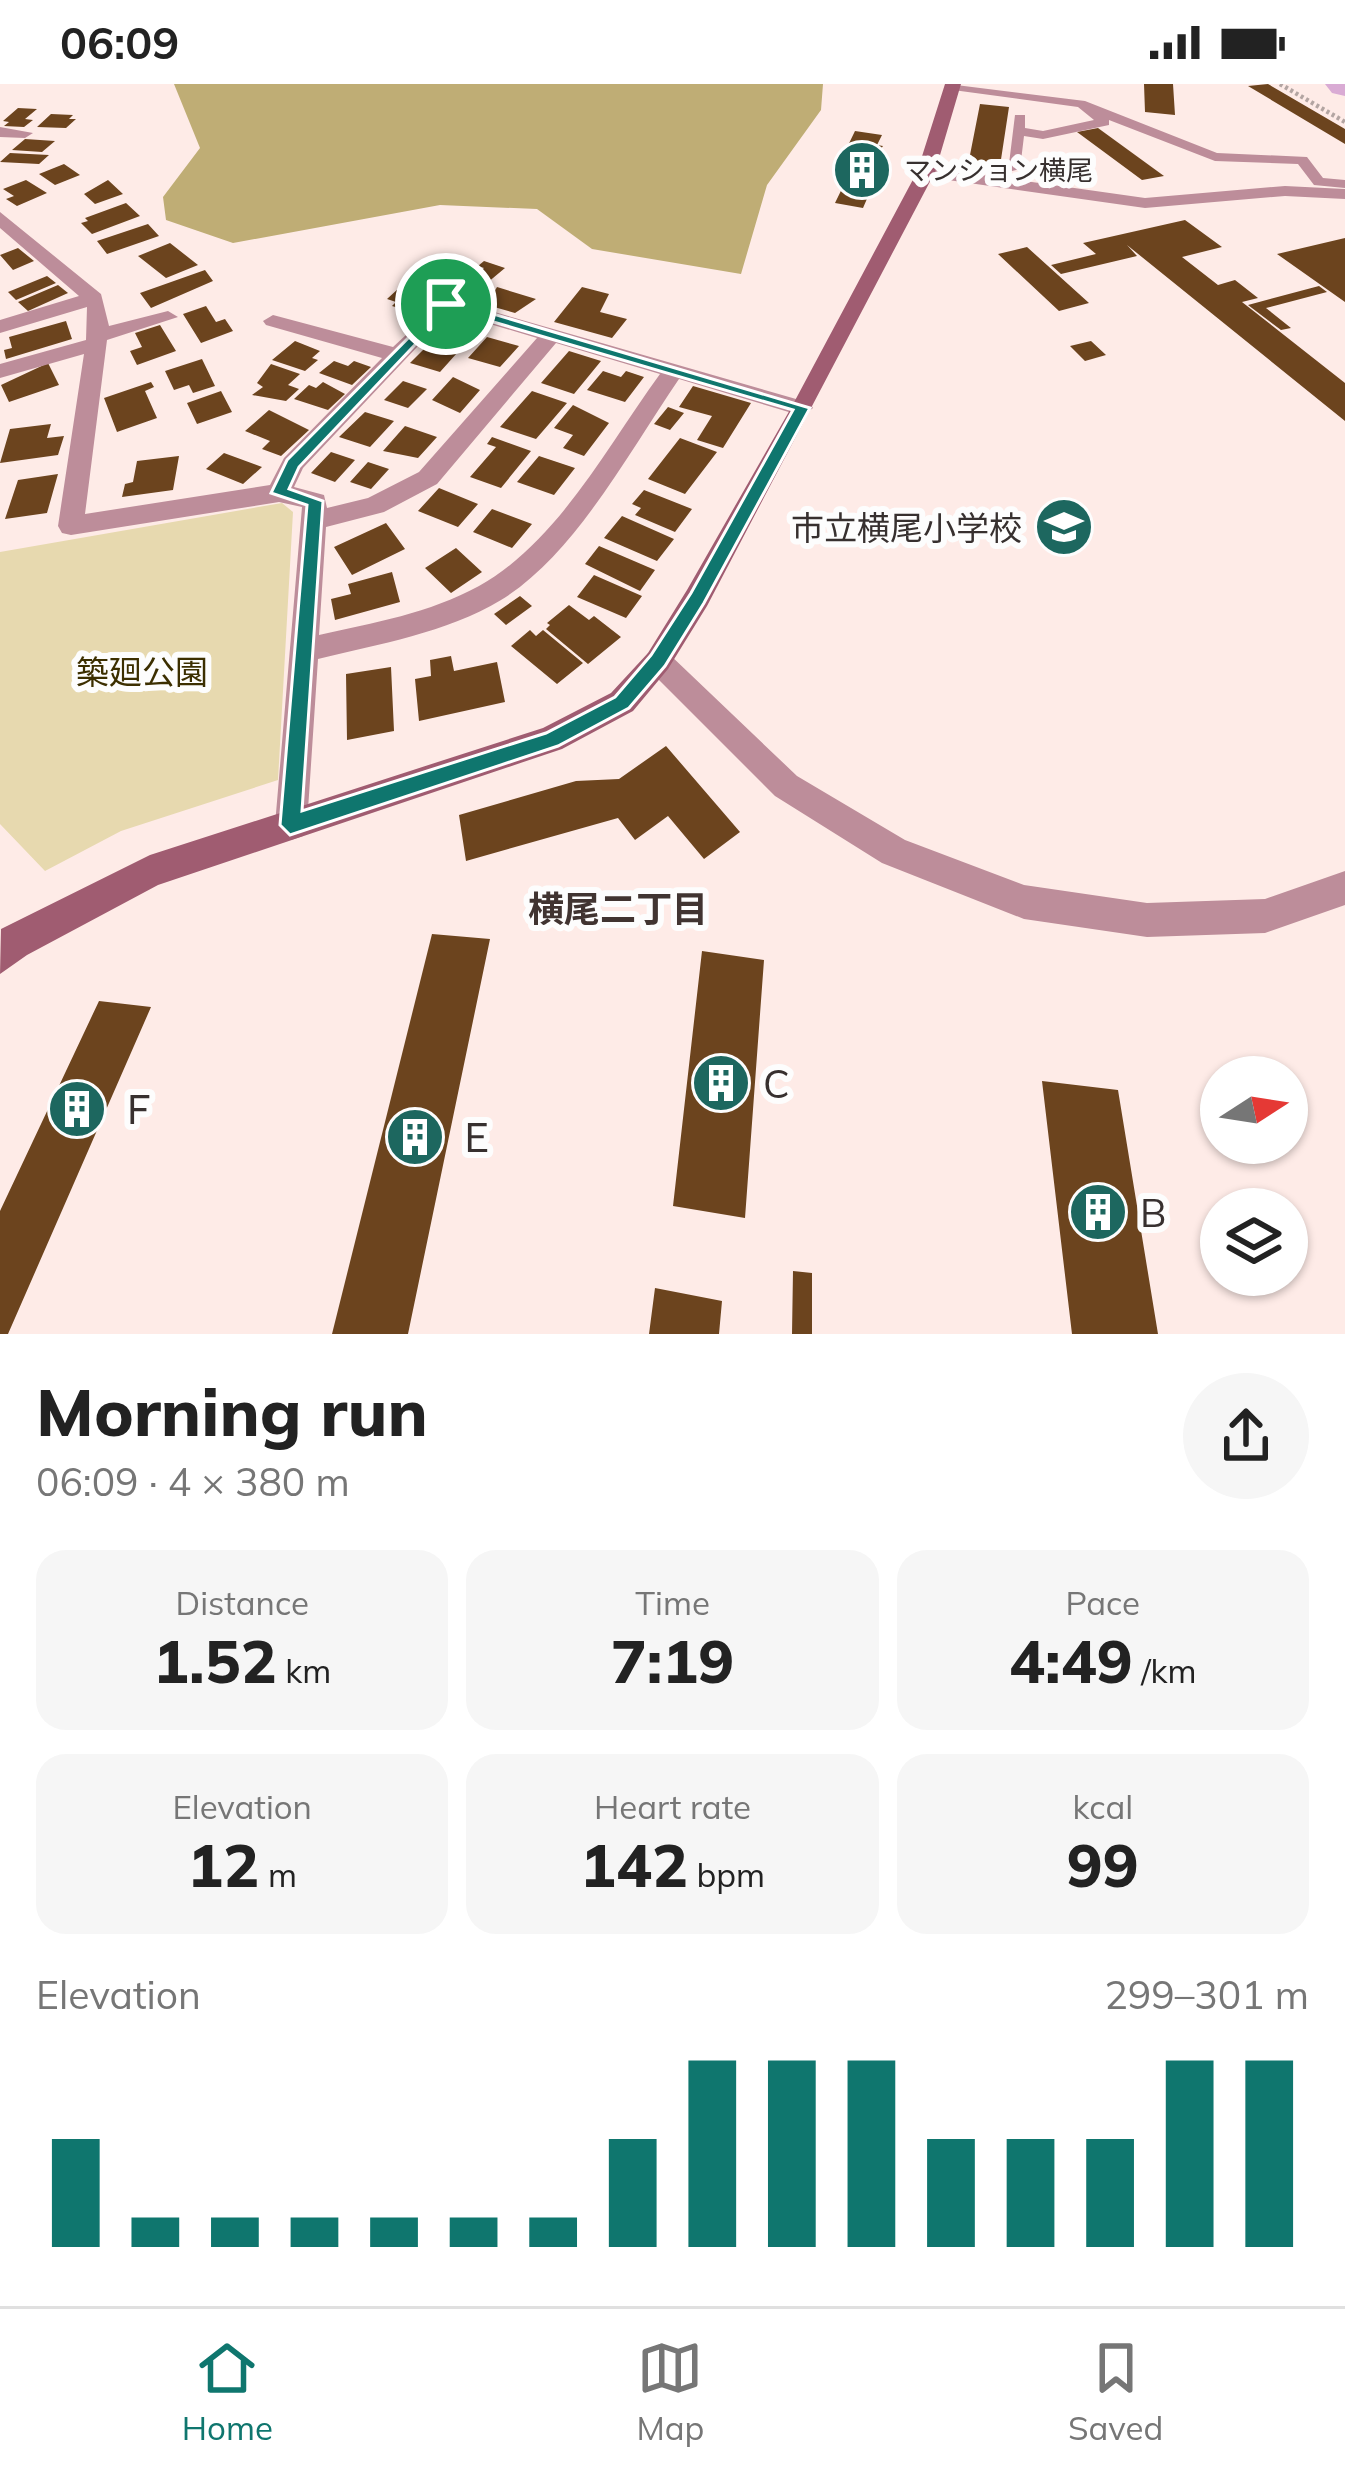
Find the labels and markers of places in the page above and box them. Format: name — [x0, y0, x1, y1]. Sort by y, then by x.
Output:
building icon: マンション横尾 — [831, 139, 893, 201]
place label: マンション横尾 — [904, 153, 1093, 187]
pin — [395, 253, 497, 355]
school or university icon: 市立横尾小学校 — [1033, 496, 1095, 558]
place label: 市立横尾小学校 — [791, 507, 1022, 548]
building icon: C — [690, 1052, 752, 1114]
place label: C — [763, 1059, 790, 1108]
building icon: Ｆ — [46, 1078, 108, 1140]
place label: Ｆ — [119, 1085, 158, 1134]
building icon: Ｅ — [384, 1106, 446, 1168]
place label: Ｅ — [457, 1113, 496, 1162]
building icon: B — [1067, 1181, 1129, 1243]
place label: B — [1140, 1188, 1167, 1237]

